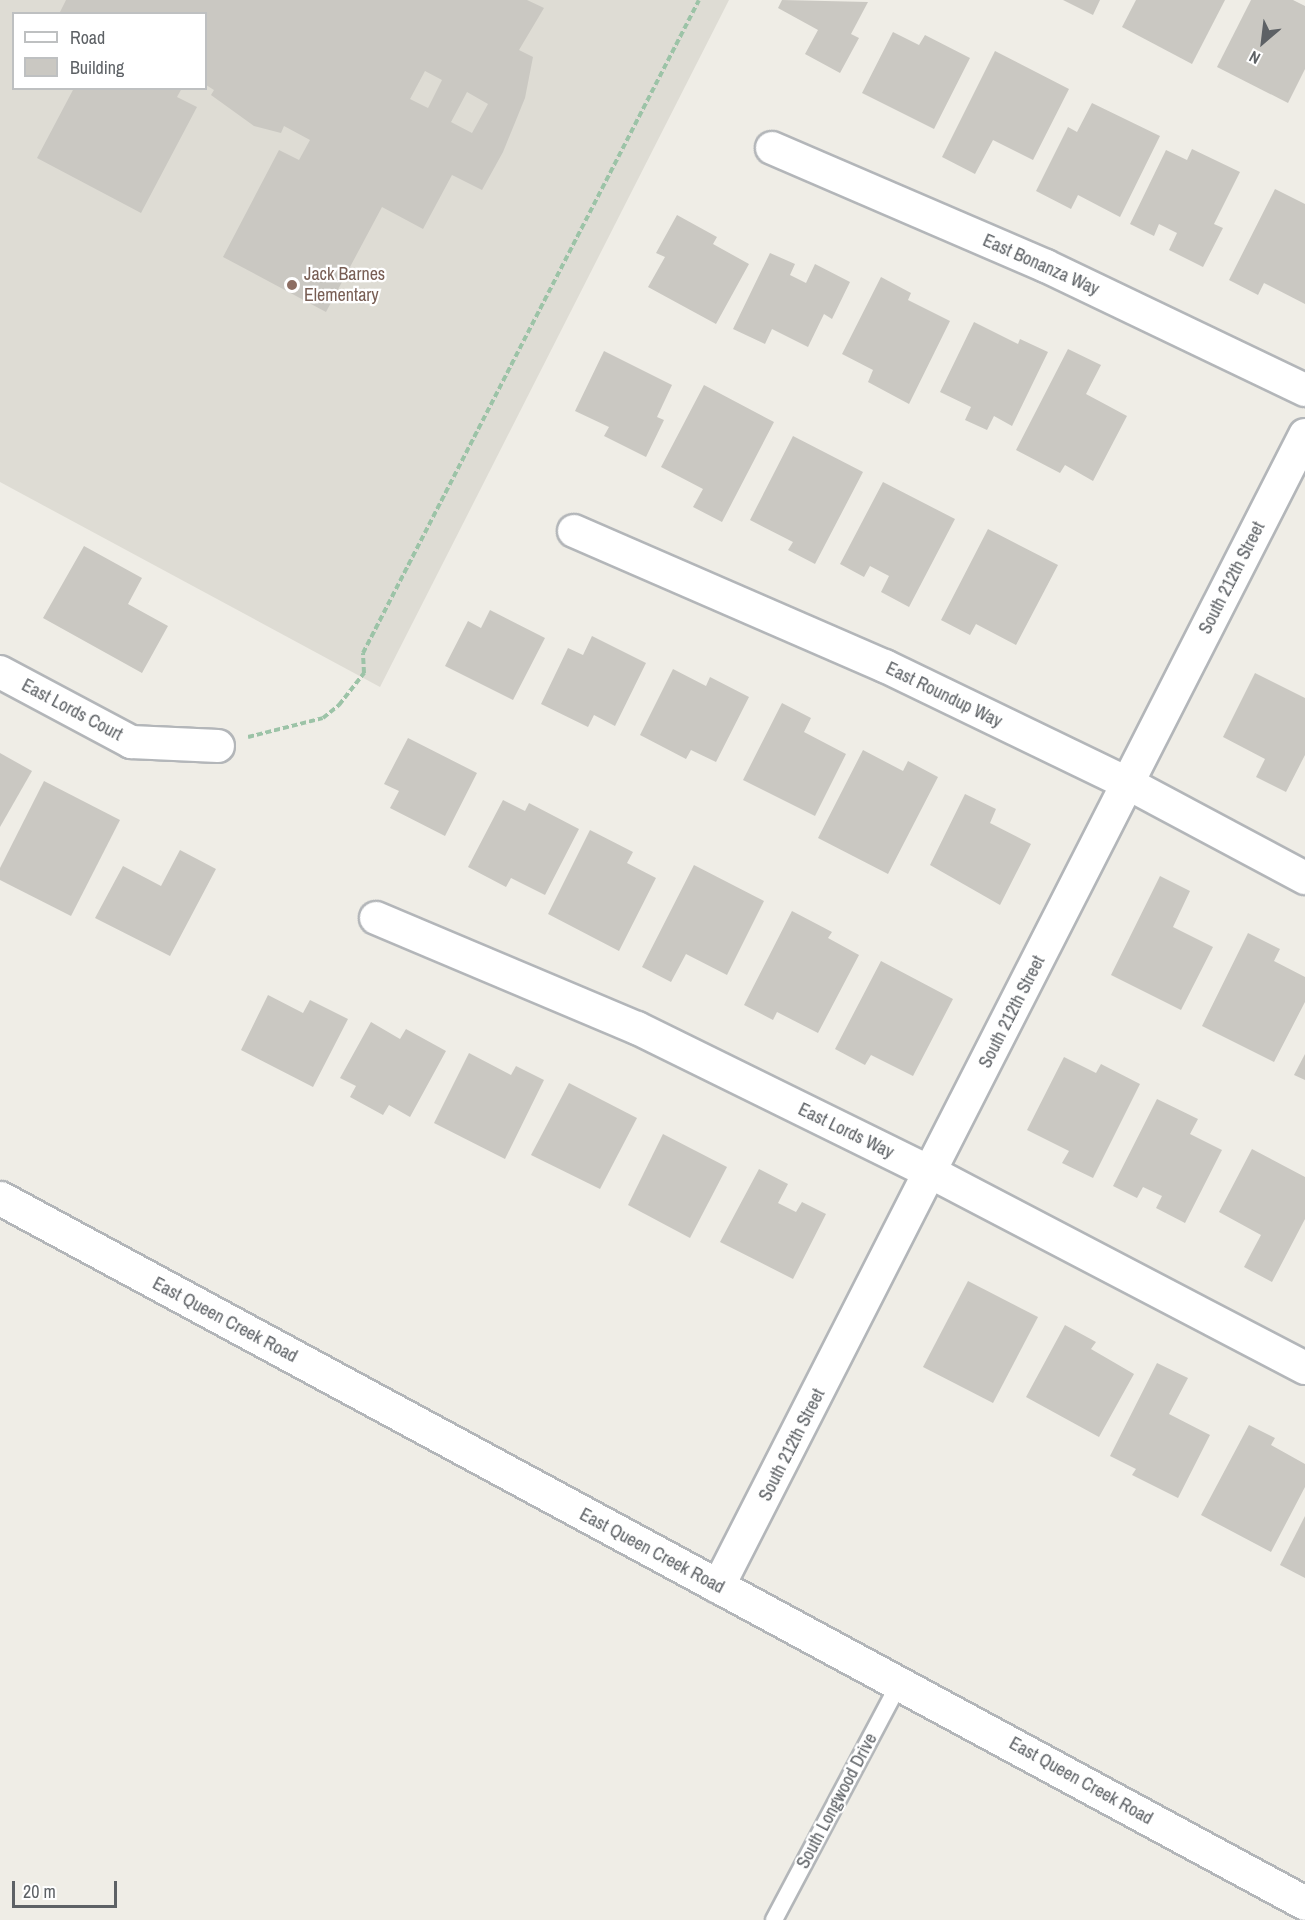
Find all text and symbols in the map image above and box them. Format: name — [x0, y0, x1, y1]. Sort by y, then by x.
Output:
legend — [12, 12, 207, 90]
north arrow — [1233, 12, 1293, 72]
text: Road — [70, 25, 105, 50]
text: N — [1245, 46, 1264, 70]
text: Building — [70, 55, 124, 80]
street label: East Bonanza Way — [980, 230, 1102, 300]
place label: Jack Barnes Elementary — [304, 264, 385, 306]
marker: Jack Barnes Elementary — [285, 278, 299, 292]
street label: South 212th Street — [1194, 518, 1270, 638]
street label: East Roundup Way — [882, 658, 1006, 732]
street label: East Lords Court — [18, 674, 126, 746]
street label: South 212th Street — [974, 952, 1050, 1072]
street label: East Lords Way — [795, 1099, 897, 1163]
street label: East Queen Creek Road — [149, 1273, 301, 1367]
street label: South 212th Street — [754, 1385, 830, 1505]
street label: East Queen Creek Road — [576, 1504, 728, 1598]
street label: South Longwood Drive — [792, 1730, 882, 1872]
street label: East Queen Creek Road — [1005, 1733, 1157, 1829]
scale bar — [15, 1869, 120, 1907]
text: 20 m — [23, 1879, 56, 1904]

